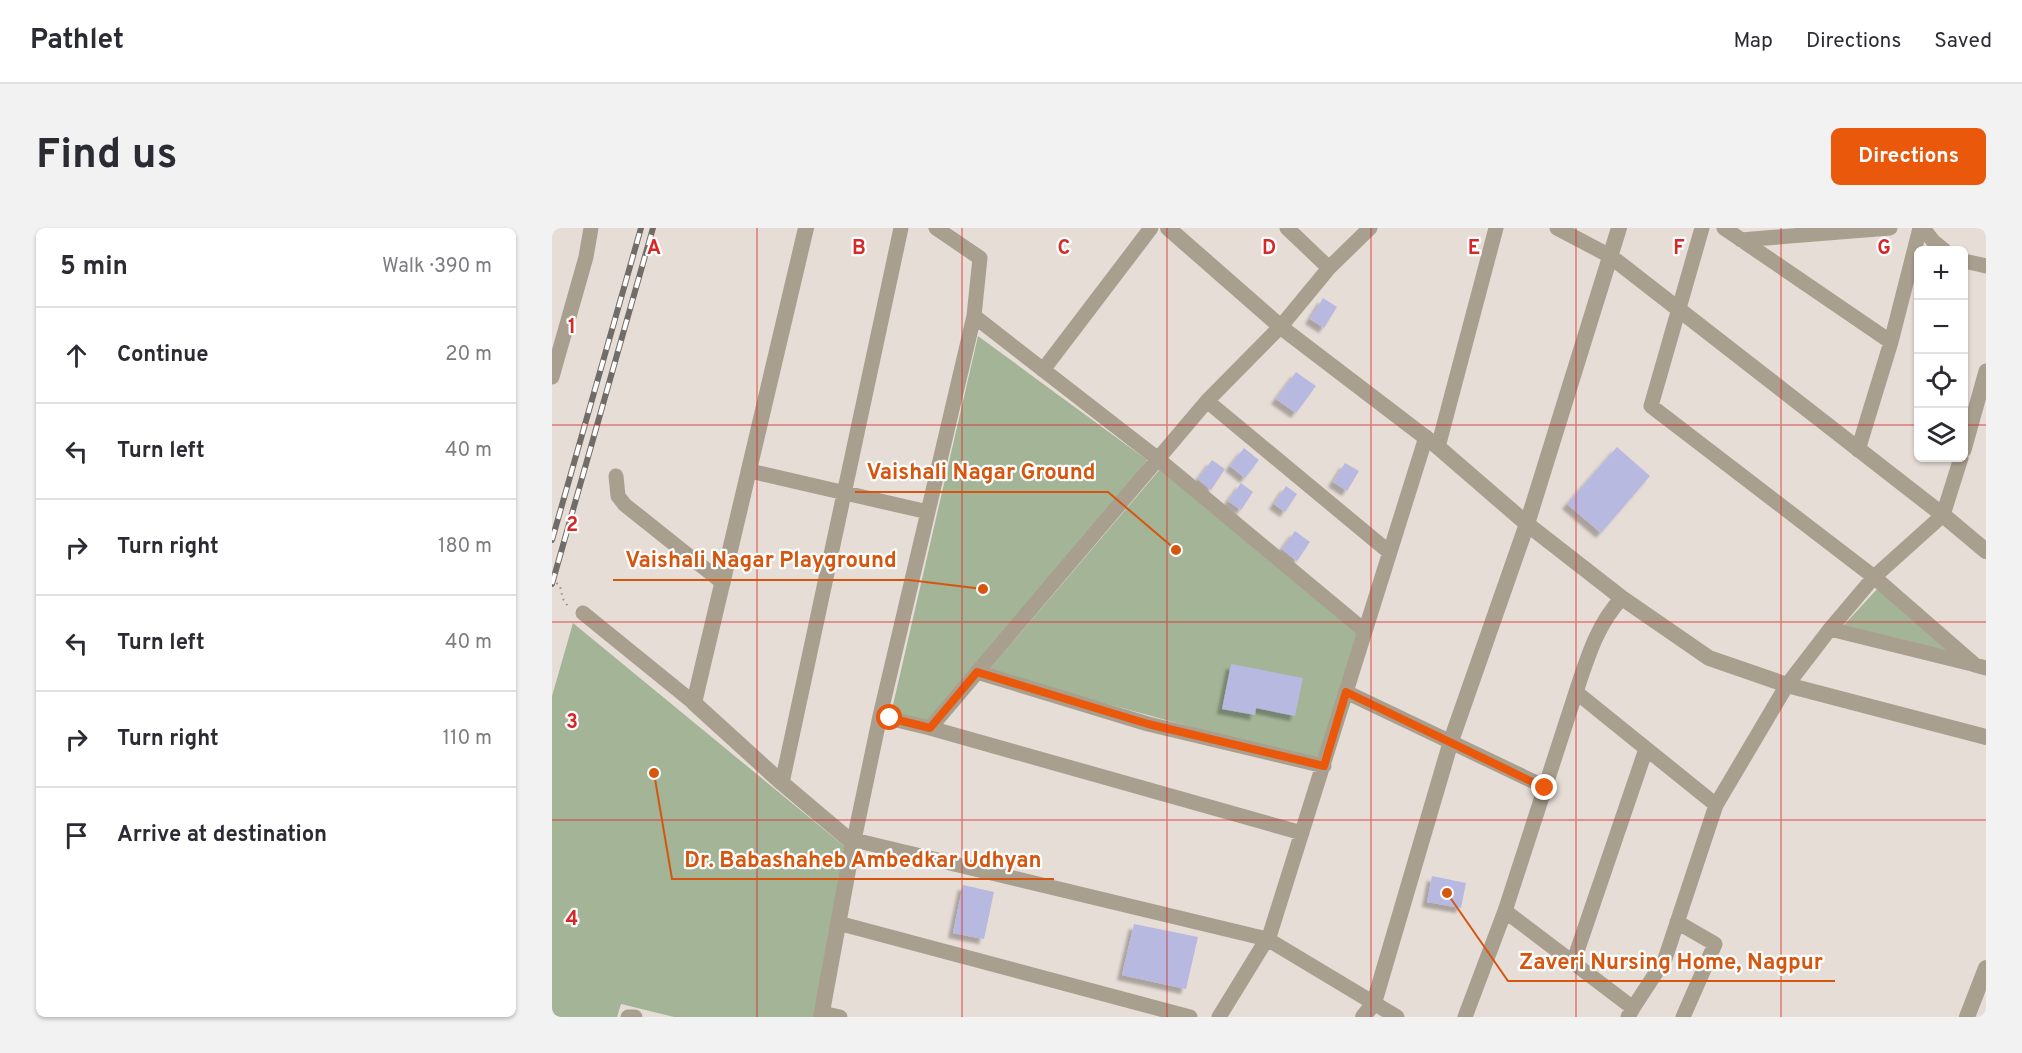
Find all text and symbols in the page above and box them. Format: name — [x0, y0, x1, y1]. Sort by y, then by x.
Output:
text: Pathlet — [30, 23, 124, 59]
text: Map — [1733, 28, 1773, 55]
text: Directions — [1806, 28, 1901, 55]
text: Saved — [1934, 28, 1992, 55]
button: Directions — [1831, 128, 1986, 185]
text: Find us — [36, 130, 177, 183]
text: A — [647, 236, 661, 262]
text: B — [852, 236, 866, 262]
text: C — [1058, 236, 1070, 262]
text: D — [1262, 236, 1276, 262]
text: E — [1468, 236, 1480, 262]
text: F — [1673, 236, 1685, 262]
text: G — [1877, 236, 1891, 262]
map controls — [1914, 246, 1968, 462]
button: + — [1914, 246, 1968, 300]
text: 5 min — [60, 251, 128, 284]
text: Walk · 390 m — [382, 254, 492, 280]
button: − — [1914, 300, 1968, 354]
text: 1 — [568, 315, 576, 341]
icon: ahead — [60, 339, 93, 372]
text: Continue — [117, 342, 208, 369]
text: 20 m — [445, 342, 492, 368]
button: locate — [1914, 354, 1968, 408]
button: layers — [1914, 408, 1968, 462]
icon: left — [60, 435, 93, 468]
text: Turn left — [117, 438, 205, 465]
text: 40 m — [445, 438, 492, 464]
callout: Vaishali Nagar Ground — [855, 452, 1108, 492]
text: Vaishali Nagar Ground — [867, 460, 1095, 487]
text: 2 — [566, 513, 578, 539]
icon: right — [60, 531, 93, 564]
text: Turn right — [117, 534, 219, 561]
text: 180 m — [438, 534, 492, 560]
callout: Vaishali Nagar Playground — [613, 540, 909, 580]
text: Vaishali Nagar Playground — [625, 548, 897, 575]
icon: left — [60, 627, 93, 660]
text: Turn left — [117, 630, 205, 657]
text: 40 m — [445, 630, 492, 656]
route start — [876, 704, 902, 730]
text: 3 — [566, 710, 578, 736]
icon: right — [60, 723, 93, 756]
text: Turn right — [117, 726, 219, 753]
text: 110 m — [443, 726, 492, 752]
route end — [1531, 774, 1557, 800]
icon: arrive — [60, 819, 93, 852]
text: Arrive at destination — [117, 822, 327, 849]
callout: Dr. Babashaheb Ambedkar Udhyan — [672, 839, 1054, 879]
text: Dr. Babashaheb Ambedkar Udhyan — [684, 848, 1042, 875]
text: 4 — [566, 907, 578, 933]
callout: Zaveri Nursing Home, Nagpur — [1508, 941, 1835, 981]
text: Zaveri Nursing Home, Nagpur — [1519, 950, 1823, 977]

